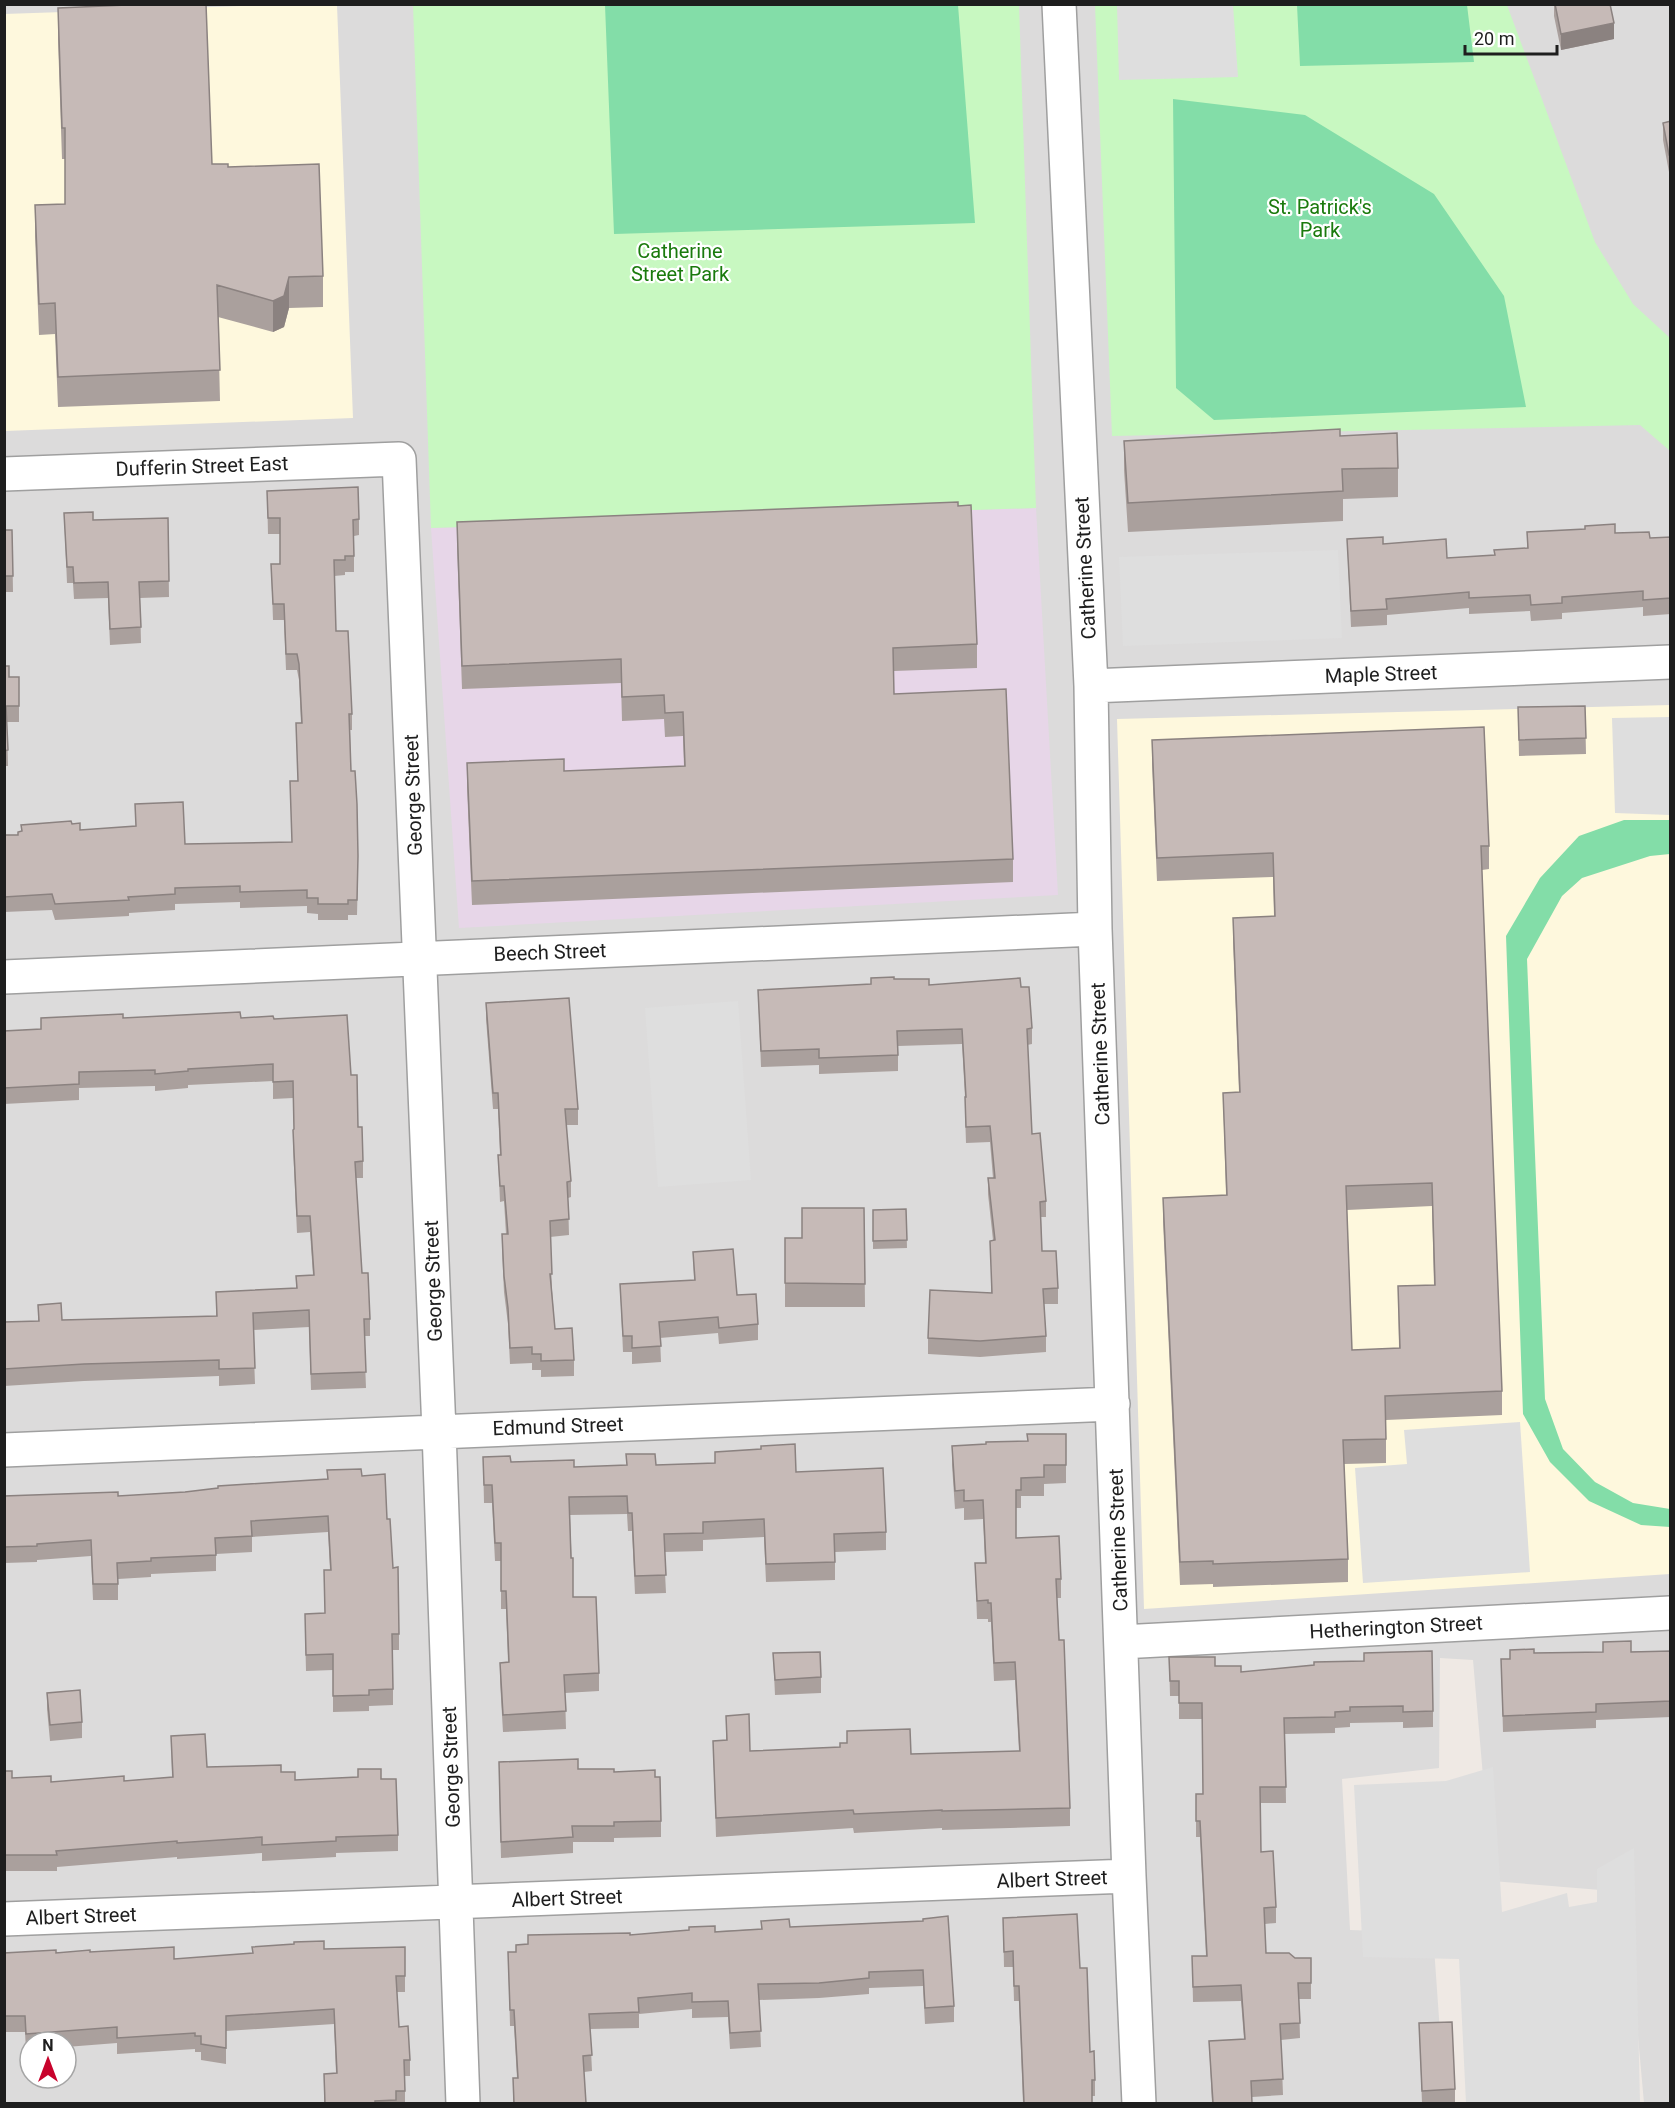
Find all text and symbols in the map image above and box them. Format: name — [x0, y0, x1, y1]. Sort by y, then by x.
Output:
scale bar — [1465, 18, 1556, 56]
text: 20 m — [1474, 28, 1514, 49]
park label: St. Patrick's Park — [1268, 195, 1372, 242]
park label: Catherine Street Park — [631, 239, 730, 286]
street label: Dufferin Street East — [115, 451, 289, 481]
street label: Catherine Street — [1069, 496, 1101, 640]
street label: Maple Street — [1324, 660, 1438, 688]
street label: George Street — [399, 734, 427, 856]
street label: Beech Street — [493, 938, 607, 966]
street label: Catherine Street — [1086, 982, 1114, 1126]
street label: George Street — [419, 1220, 447, 1342]
street label: Edmund Street — [492, 1412, 624, 1440]
street label: Catherine Street — [1104, 1468, 1132, 1612]
street label: Hetherington Street — [1309, 1610, 1483, 1644]
street label: George Street — [437, 1706, 465, 1828]
street label: Albert Street — [996, 1865, 1108, 1893]
street label: Albert Street — [511, 1884, 623, 1912]
street label: Albert Street — [25, 1902, 137, 1930]
north arrow — [18, 2030, 78, 2090]
text: N — [42, 2036, 54, 2055]

